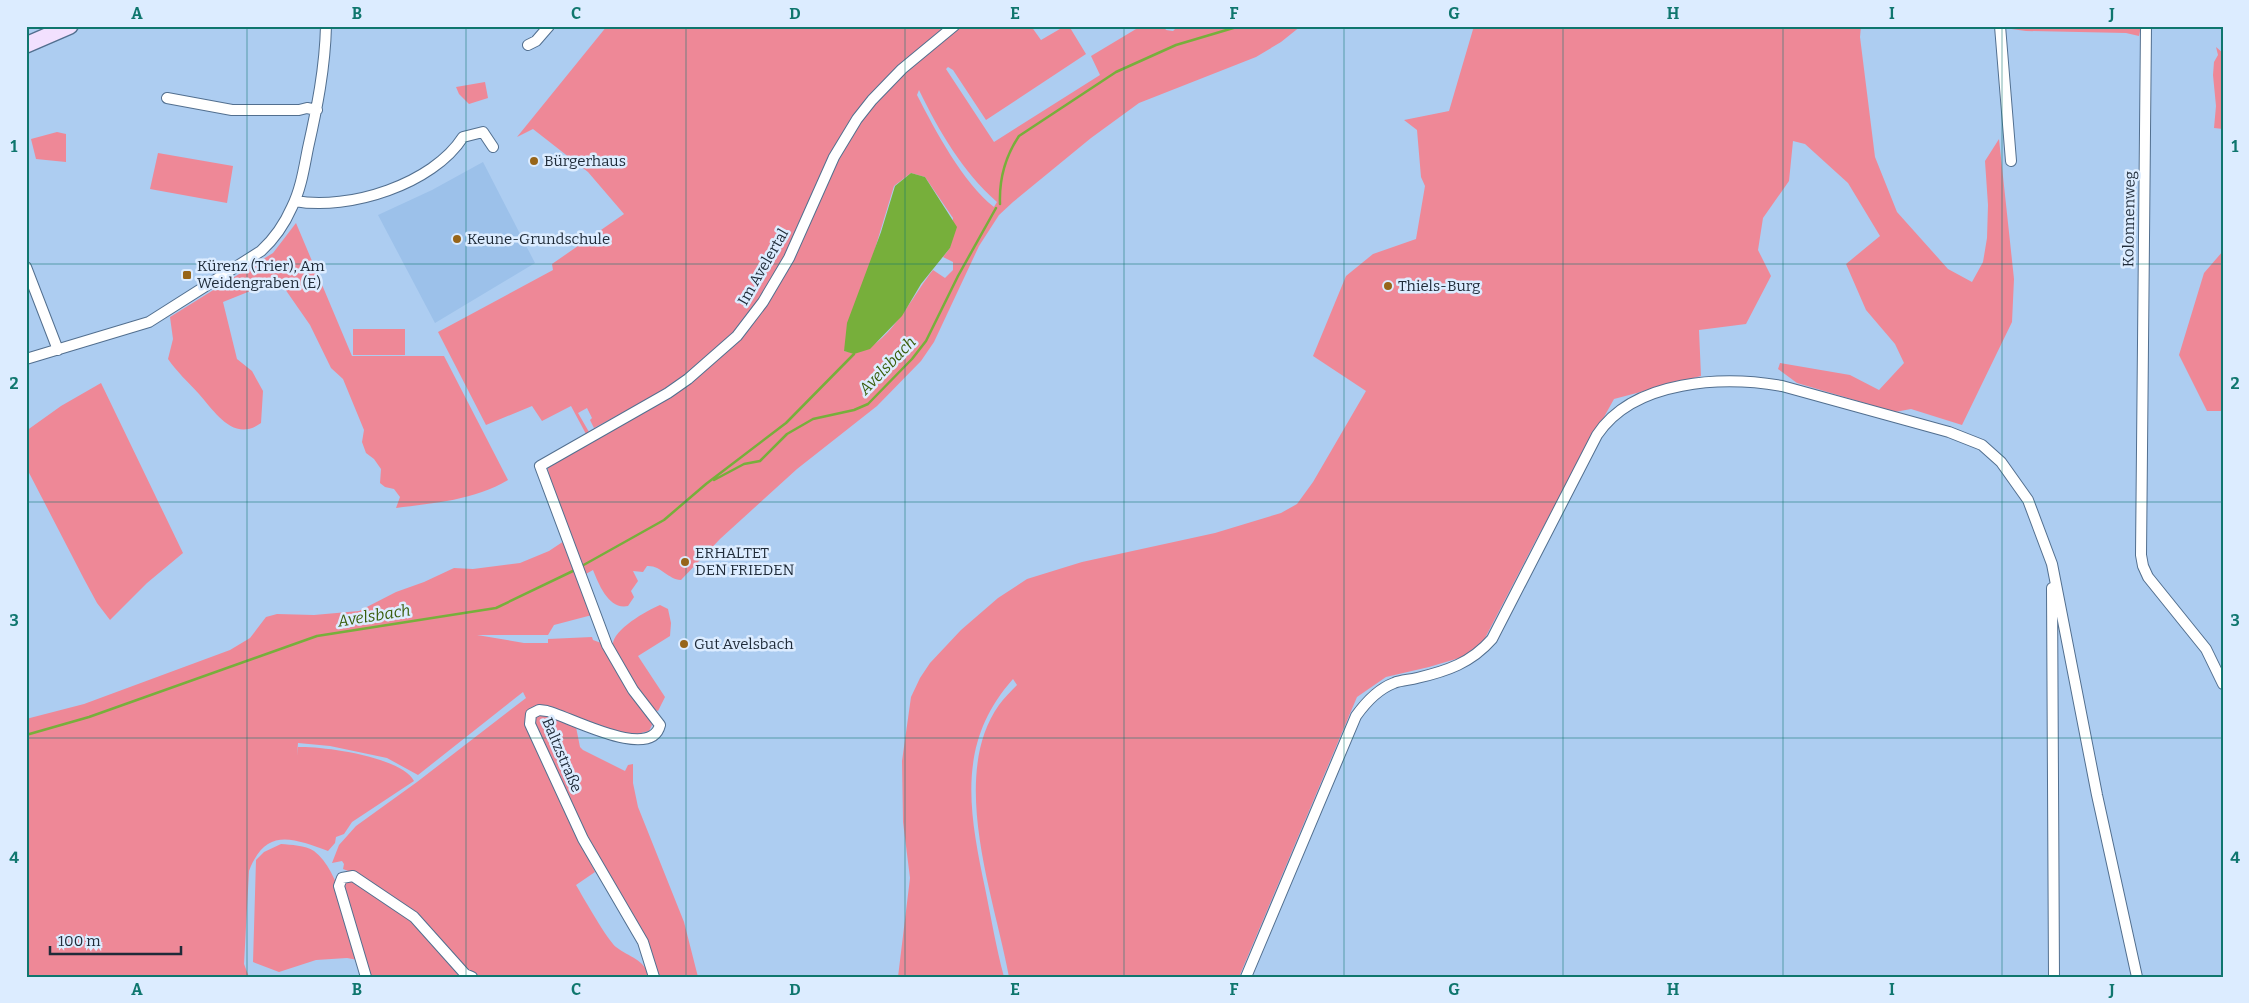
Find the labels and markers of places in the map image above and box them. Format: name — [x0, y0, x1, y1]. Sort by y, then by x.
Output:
place label: Bürgerhaus — [544, 152, 626, 170]
marker: Bürgerhaus — [528, 155, 540, 167]
place label: Keune-Grundschule — [467, 230, 610, 248]
marker: Keune-Grundschule — [451, 233, 463, 245]
place label: Kürenz (Trier), Am Weidengraben (E) — [197, 257, 325, 292]
marker: Kürenz (Trier), Am Weidengraben (E) — [181, 269, 193, 281]
place label: Thiels-Burg — [1398, 277, 1480, 295]
marker: Thiels-Burg — [1382, 280, 1394, 292]
place label: ERHALTET DEN FRIEDEN — [695, 544, 795, 579]
marker: ERHALTET DEN FRIEDEN — [679, 556, 691, 568]
place label: Gut Avelsbach — [694, 635, 794, 653]
marker: Gut Avelsbach — [678, 638, 690, 650]

